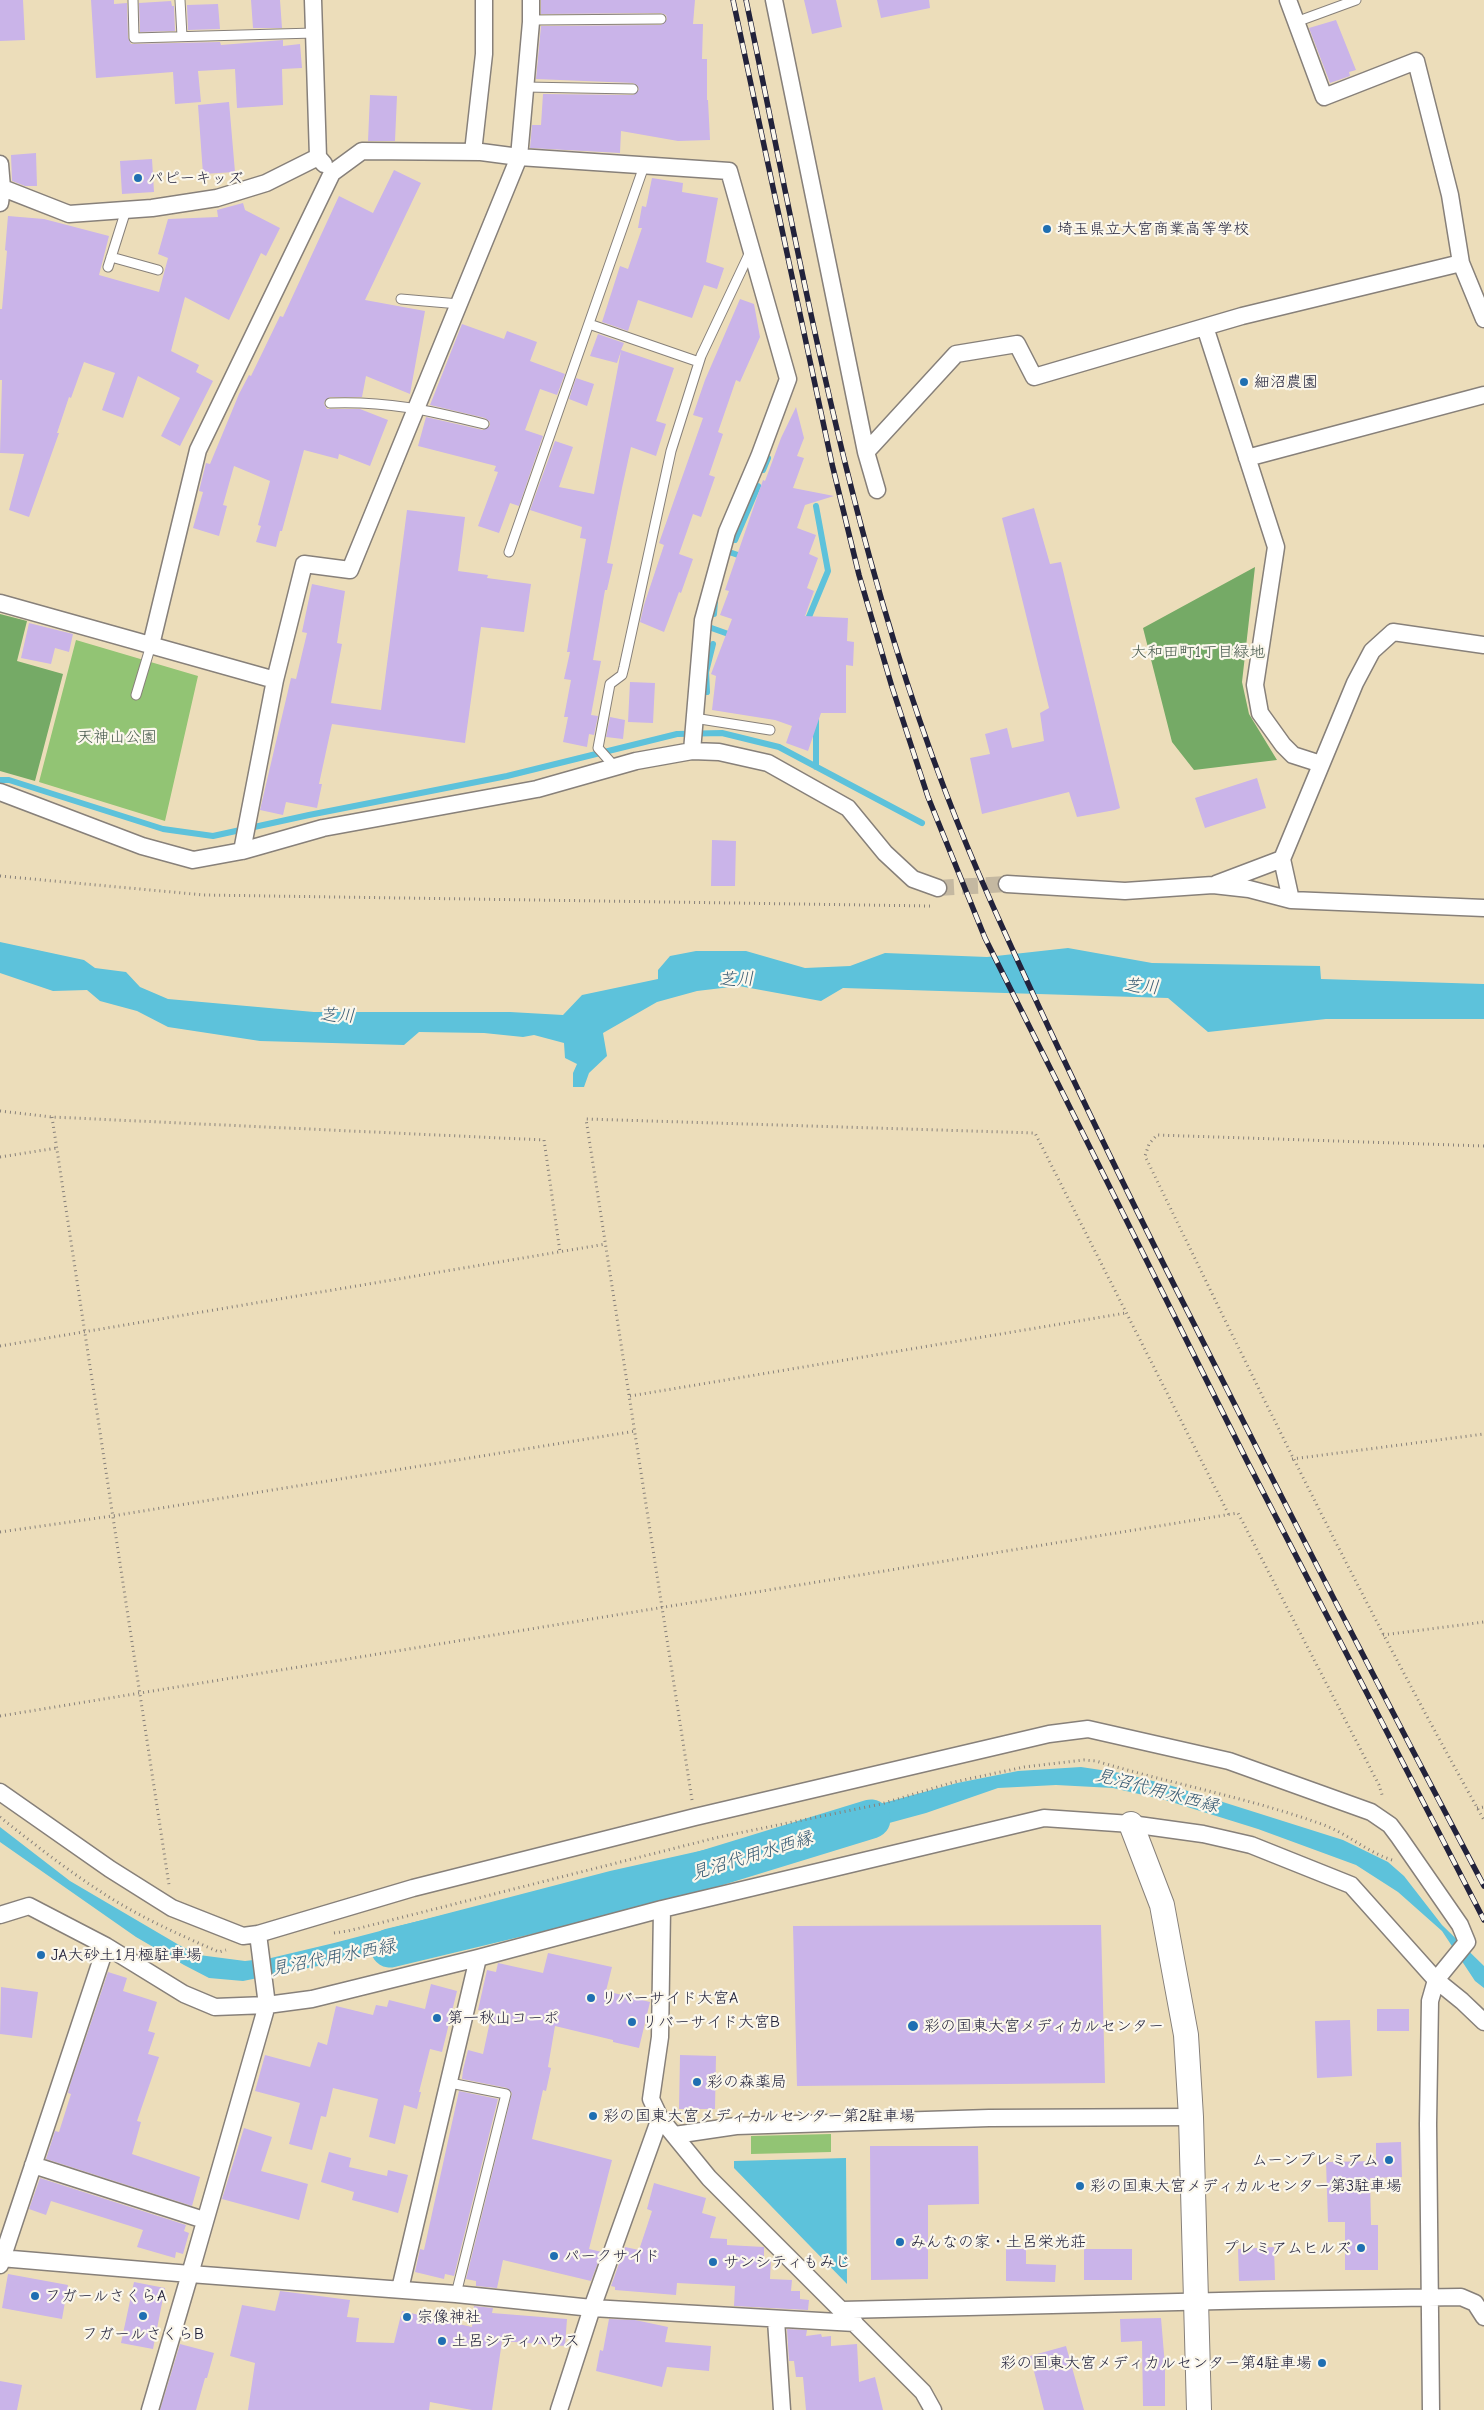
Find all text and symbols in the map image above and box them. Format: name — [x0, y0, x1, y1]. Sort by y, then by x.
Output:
place label: パピーキッズ — [148, 168, 243, 188]
marker: パピーキッズ — [132, 172, 144, 184]
place label: 埼玉県立大宮商業高等学校 — [1057, 219, 1249, 239]
marker: 埼玉県立大宮商業高等学校 — [1041, 223, 1053, 235]
place label: 細沼農園 — [1254, 372, 1318, 392]
marker: 細沼農園 — [1238, 376, 1250, 388]
park label: 大和田町1丁目緑地 — [1131, 642, 1265, 662]
park label: 天神山公園 — [77, 727, 157, 747]
water label: 芝川 — [718, 969, 754, 991]
water label: 芝川 — [1122, 975, 1160, 999]
water label: 芝川 — [319, 1005, 355, 1027]
water label: 見沼代用水西縁 — [1093, 1764, 1221, 1818]
water label: 見沼代用水西縁 — [689, 1827, 815, 1885]
water label: 見沼代用水西緑 — [269, 1935, 397, 1981]
place label: JA大砂土1月極駐車場 — [51, 1945, 202, 1965]
marker: JA大砂土1月極駐車場 — [35, 1949, 47, 1961]
place label: リバーサイド大宮A — [601, 1988, 738, 2008]
marker: リバーサイド大宮A — [585, 1992, 597, 2004]
place label: 第一秋山コーポ — [447, 2008, 559, 2028]
marker: 第一秋山コーポ — [431, 2012, 443, 2024]
place label: リバーサイド大宮B — [642, 2012, 780, 2032]
marker: リバーサイド大宮B — [626, 2016, 638, 2028]
place label: 彩の国東大宮メディカルセンター — [924, 2016, 1164, 2036]
marker: 彩の国東大宮メディカルセンター — [906, 2019, 920, 2033]
place label: 彩の森薬局 — [707, 2072, 787, 2092]
marker: 彩の森薬局 — [691, 2076, 703, 2088]
place label: 彩の国東大宮メディカルセンター第2駐車場 — [603, 2106, 915, 2126]
marker: 彩の国東大宮メディカルセンター第2駐車場 — [587, 2110, 599, 2122]
place label: ムーンプレミアム — [1252, 2150, 1379, 2170]
marker: ムーンプレミアム — [1383, 2154, 1395, 2166]
place label: 彩の国東大宮メディカルセンター第3駐車場 — [1090, 2176, 1402, 2196]
marker: 彩の国東大宮メディカルセンター第3駐車場 — [1074, 2180, 1086, 2192]
place label: みんなの家・土呂栄光荘 — [910, 2232, 1086, 2252]
marker: みんなの家・土呂栄光荘 — [894, 2236, 906, 2248]
place label: プレミアムヒルズ — [1223, 2238, 1351, 2258]
marker: プレミアムヒルズ — [1355, 2242, 1367, 2254]
place label: パークサイド — [564, 2246, 660, 2266]
marker: パークサイド — [548, 2250, 560, 2262]
place label: サンシティもみじ — [723, 2252, 851, 2272]
marker: サンシティもみじ — [707, 2256, 719, 2268]
place label: フガールさくらA — [45, 2286, 166, 2306]
marker: フガールさくらA — [29, 2290, 41, 2302]
place label: 宗像神社 — [417, 2307, 481, 2327]
marker: フガールさくらB — [137, 2310, 149, 2322]
marker: 宗像神社 — [401, 2311, 413, 2323]
place label: フガールさくらB — [82, 2324, 204, 2344]
place label: 土呂シティハウス — [452, 2331, 580, 2351]
marker: 土呂シティハウス — [436, 2335, 448, 2347]
place label: 彩の国東大宮メディカルセンター第4駐車場 — [1000, 2353, 1312, 2373]
marker: 彩の国東大宮メディカルセンター第4駐車場 — [1316, 2357, 1328, 2369]

